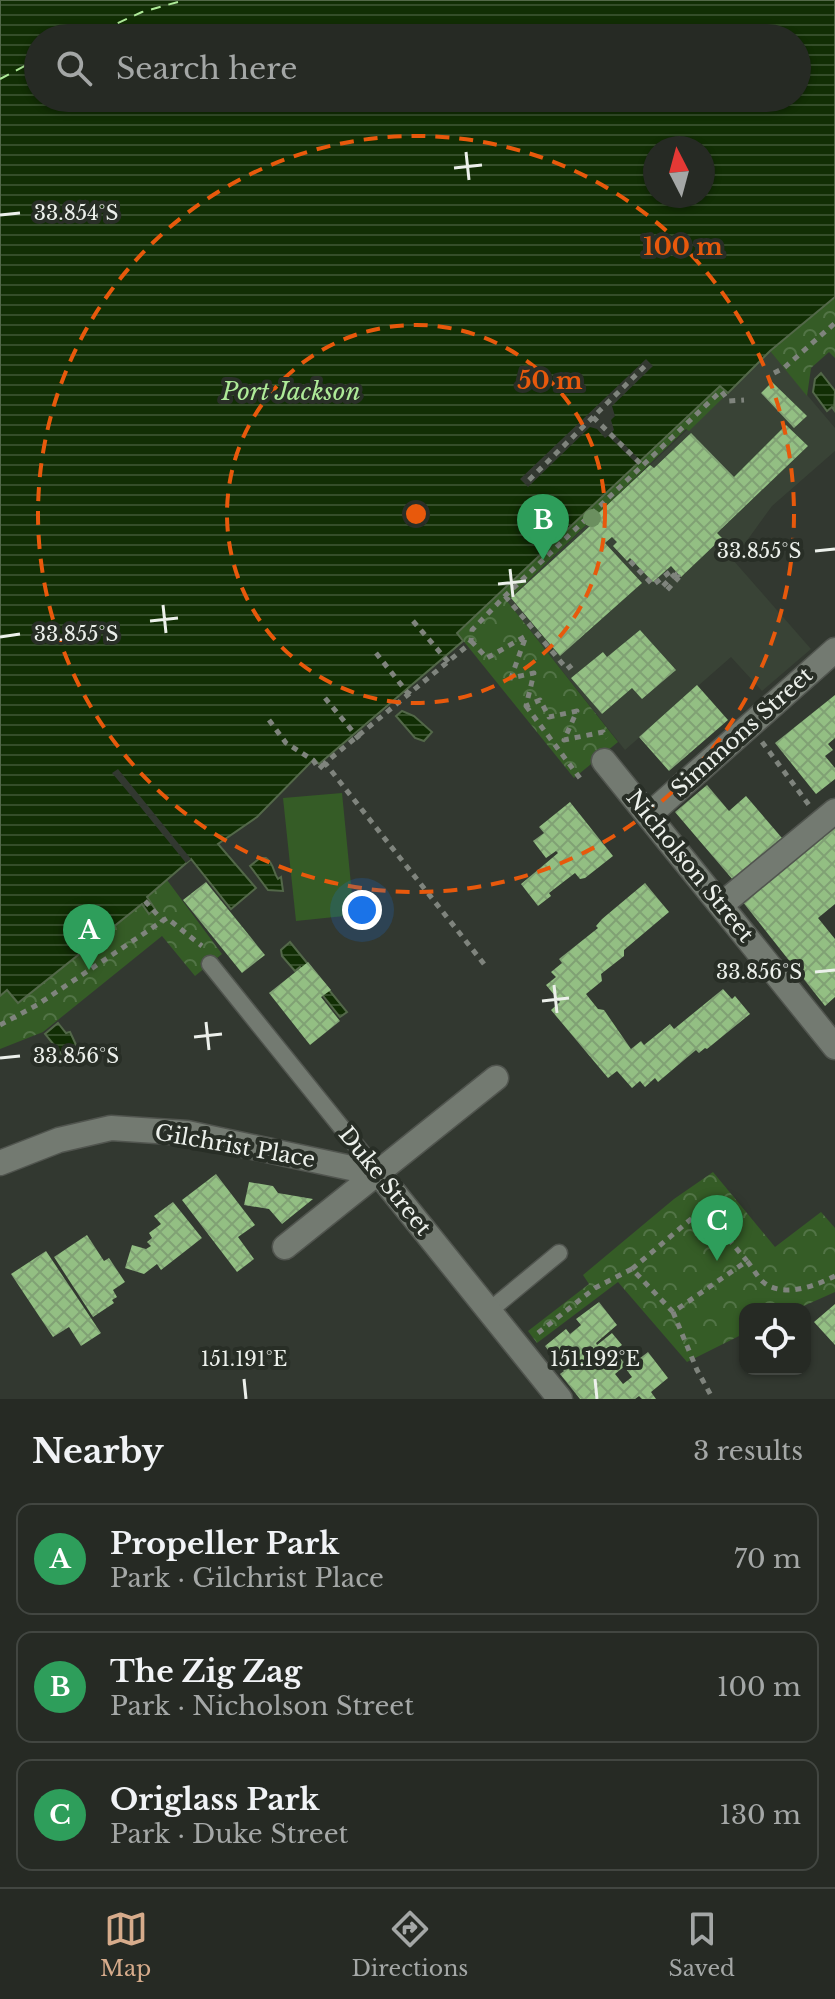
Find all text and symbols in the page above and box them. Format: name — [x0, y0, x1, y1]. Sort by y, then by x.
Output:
search box — [24, 24, 811, 112]
icon: search — [52, 46, 96, 90]
text: Search here — [116, 50, 297, 87]
north arrow — [643, 136, 715, 208]
text: 33.854°S — [34, 201, 118, 225]
text: 100 m — [643, 232, 723, 261]
text: 50 m — [517, 366, 583, 395]
water label: Port Jackson — [221, 377, 360, 406]
pin: B — [517, 494, 569, 560]
centre of rings — [402, 500, 430, 528]
text: 33.855°S — [717, 539, 801, 563]
text: 33.855°S — [34, 622, 118, 646]
street label: Simmons Street — [666, 661, 819, 803]
street label: Nicholson Street — [620, 785, 760, 948]
your location — [342, 890, 382, 930]
pin: A — [63, 904, 115, 970]
text: 33.856°S — [716, 960, 802, 984]
text: 33.856°S — [33, 1044, 119, 1068]
street label: Gilchrist Place — [153, 1119, 317, 1173]
street label: Duke Street — [333, 1121, 437, 1241]
pin: C — [691, 1195, 743, 1261]
map controls — [739, 1303, 811, 1375]
button: locate — [739, 1303, 811, 1375]
text: 151.191°E — [201, 1347, 287, 1371]
text: 151.192°E — [550, 1347, 640, 1371]
text: Nearby — [32, 1430, 164, 1472]
text: 3 results — [693, 1435, 803, 1467]
text: Propeller Park — [110, 1525, 339, 1562]
text: A — [49, 1543, 71, 1575]
text: 70 m — [734, 1543, 801, 1575]
text: Park · Gilchrist Place — [110, 1562, 384, 1594]
text: The Zig Zag — [110, 1653, 302, 1690]
text: B — [50, 1671, 70, 1703]
text: 100 m — [717, 1671, 801, 1703]
text: Park · Nicholson Street — [110, 1690, 414, 1722]
text: Origlass Park — [110, 1781, 319, 1818]
text: C — [49, 1799, 71, 1831]
text: 130 m — [719, 1799, 801, 1831]
text: Park · Duke Street — [110, 1818, 348, 1850]
tab: Map — [100, 1907, 151, 1982]
tab: Directions — [351, 1907, 468, 1982]
tab: Saved — [669, 1907, 735, 1982]

